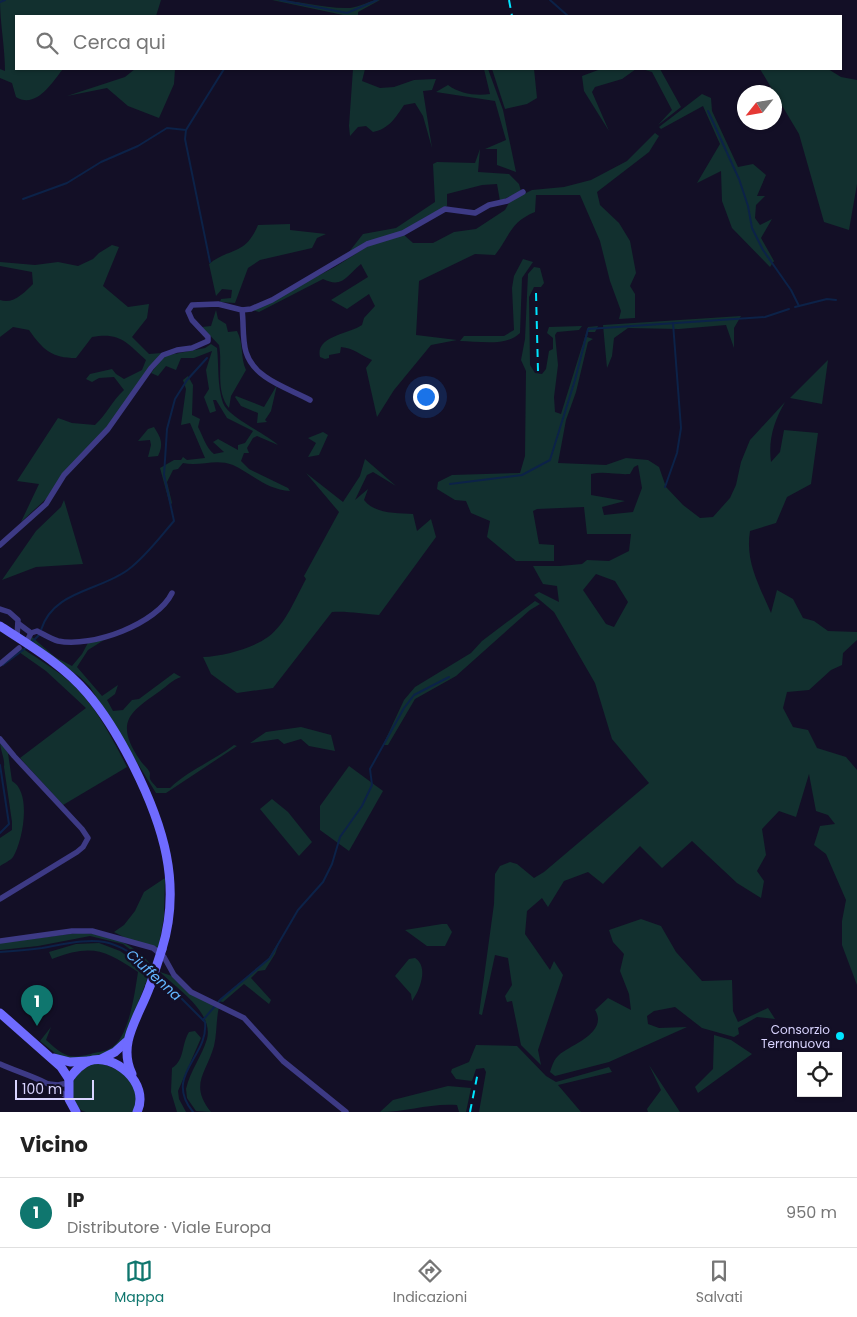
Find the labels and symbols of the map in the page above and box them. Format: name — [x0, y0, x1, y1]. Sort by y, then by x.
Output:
north arrow — [737, 85, 782, 130]
your location — [413, 384, 439, 410]
water label: Ciuffenna — [122, 945, 187, 1006]
pin: 1 — [21, 985, 53, 1026]
place label: Consorzio Terranuova — [761, 1021, 830, 1052]
marker: Consorzio Terranuova — [834, 1030, 846, 1042]
scale bar — [15, 1077, 94, 1100]

